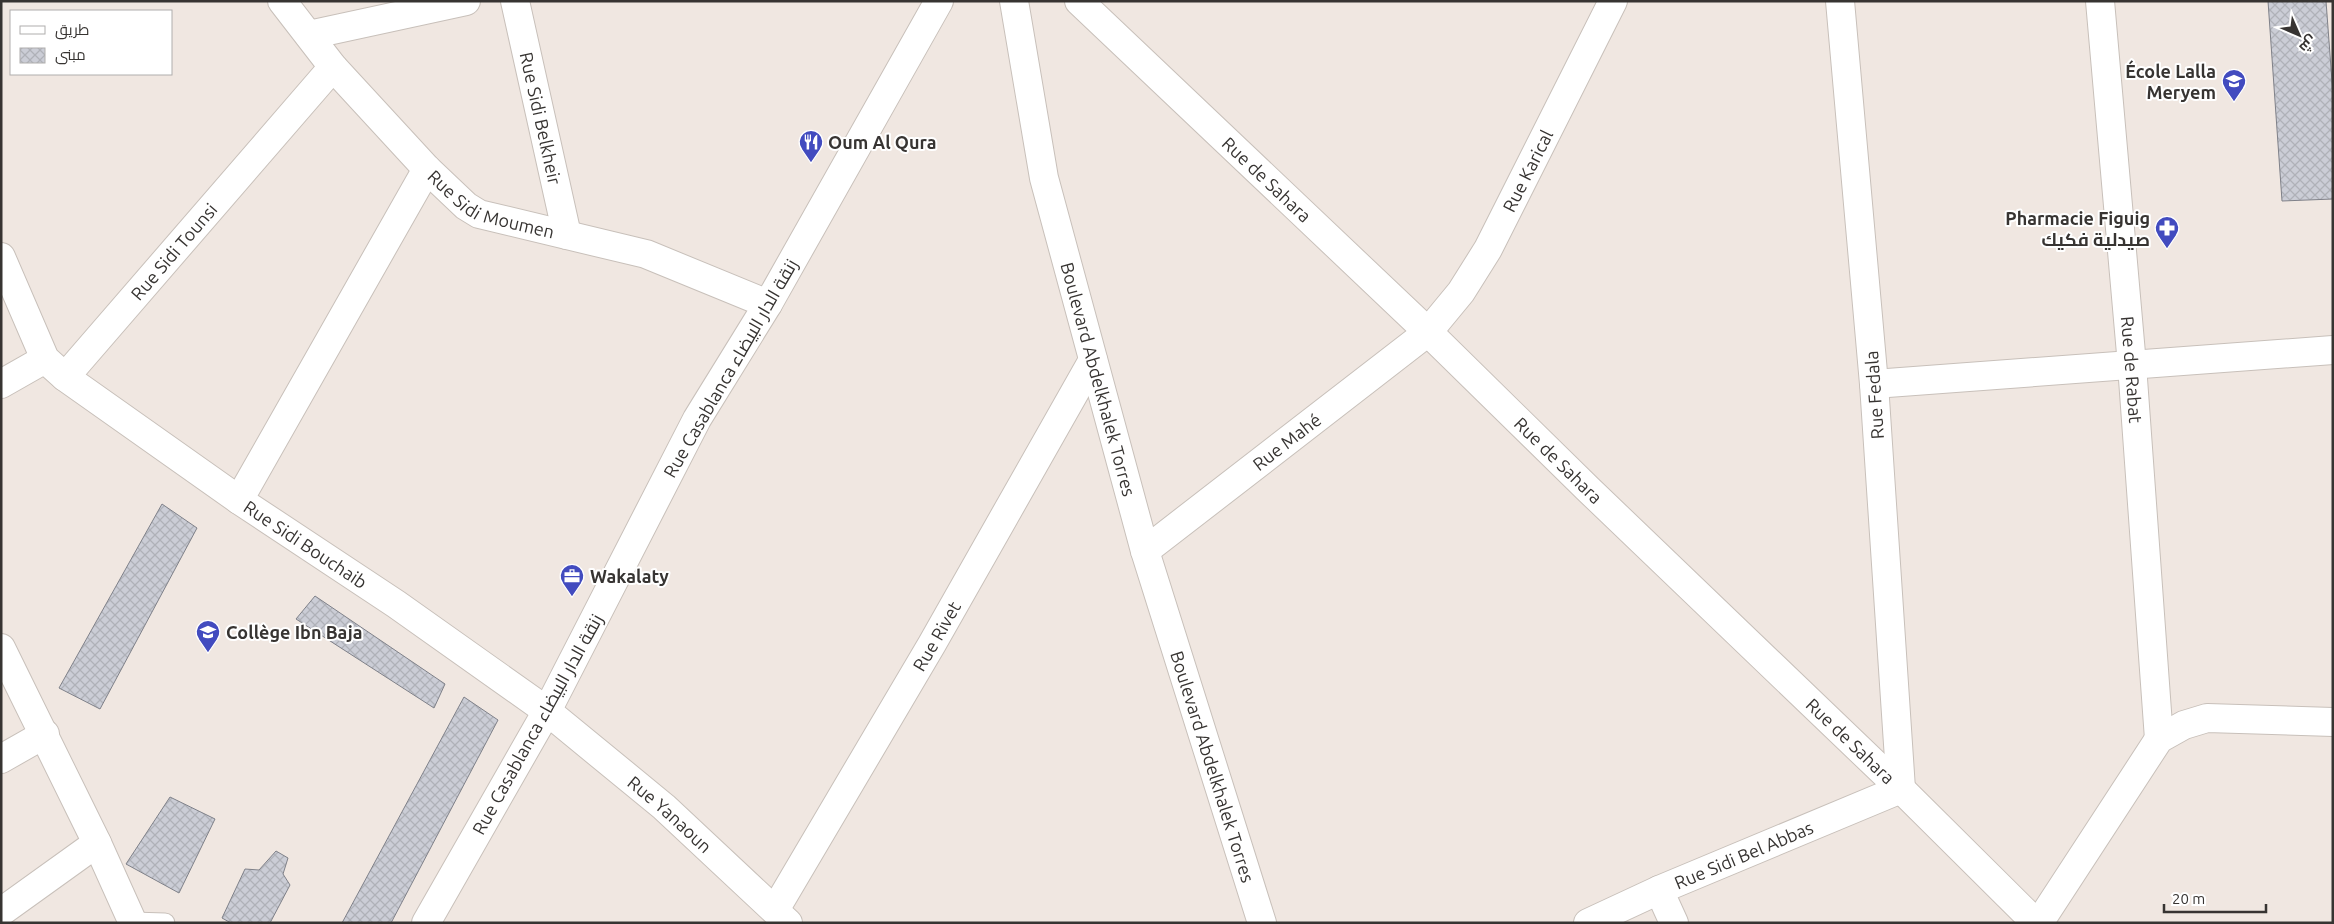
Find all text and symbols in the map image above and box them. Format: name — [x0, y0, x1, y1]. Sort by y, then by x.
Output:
legend — [10, 10, 172, 75]
north arrow — [2274, 10, 2324, 60]
text: طريق — [55, 21, 89, 40]
text: ش — [2295, 31, 2320, 56]
text: مبنى — [55, 46, 86, 65]
street label: Rue Sidi Belkheir — [517, 50, 565, 186]
place label: École Lalla Meryem — [2125, 60, 2216, 102]
school or university icon: École Lalla Meryem — [2221, 68, 2247, 102]
street label: Rue Karical — [1498, 126, 1557, 215]
restaurant icon: Oum Al Qura — [798, 129, 824, 163]
place label: Oum Al Qura — [828, 132, 937, 152]
street label: Rue de Sahara — [1219, 133, 1315, 226]
street label: Rue Sidi Moumen — [424, 166, 556, 242]
street label: Rue Sidi Tounsi — [126, 199, 221, 304]
place label: Pharmacie Figuig صيدلية فكيك — [2005, 208, 2150, 250]
pharmacy icon: Pharmacie Figuig صيدلية فكيك — [2154, 215, 2180, 249]
street label: Rue Casablanca زنقة الدار البيضاء — [659, 255, 803, 482]
street label: Boulevard Abdelkhalek Torres — [1057, 260, 1140, 499]
street label: Rue de Rabat — [2118, 315, 2146, 424]
street label: Rue Fedala — [1861, 350, 1887, 440]
street label: Rue Mahé — [1249, 409, 1325, 474]
street label: Rue de Sahara — [1511, 413, 1607, 507]
street label: Rue Sidi Bouchaib — [240, 496, 371, 592]
office icon: Wakalaty — [559, 563, 585, 597]
place label: Wakalaty — [590, 566, 669, 586]
street label: Rue Rivet — [908, 598, 964, 674]
street label: Rue Casablanca زنقة الدار البيضاء — [468, 610, 608, 839]
school or university icon: Collège Ibn Baja — [195, 619, 221, 653]
place label: Collège Ibn Baja — [226, 622, 362, 642]
street label: Boulevard Abdelkhalek Torres — [1167, 648, 1259, 885]
street label: Rue de Sahara — [1802, 694, 1899, 788]
street label: Rue Yanaoun — [624, 772, 716, 857]
street label: Rue Sidi Bel Abbas — [1671, 817, 1816, 892]
scale bar — [2164, 882, 2266, 914]
text: 20 m — [2172, 890, 2205, 907]

